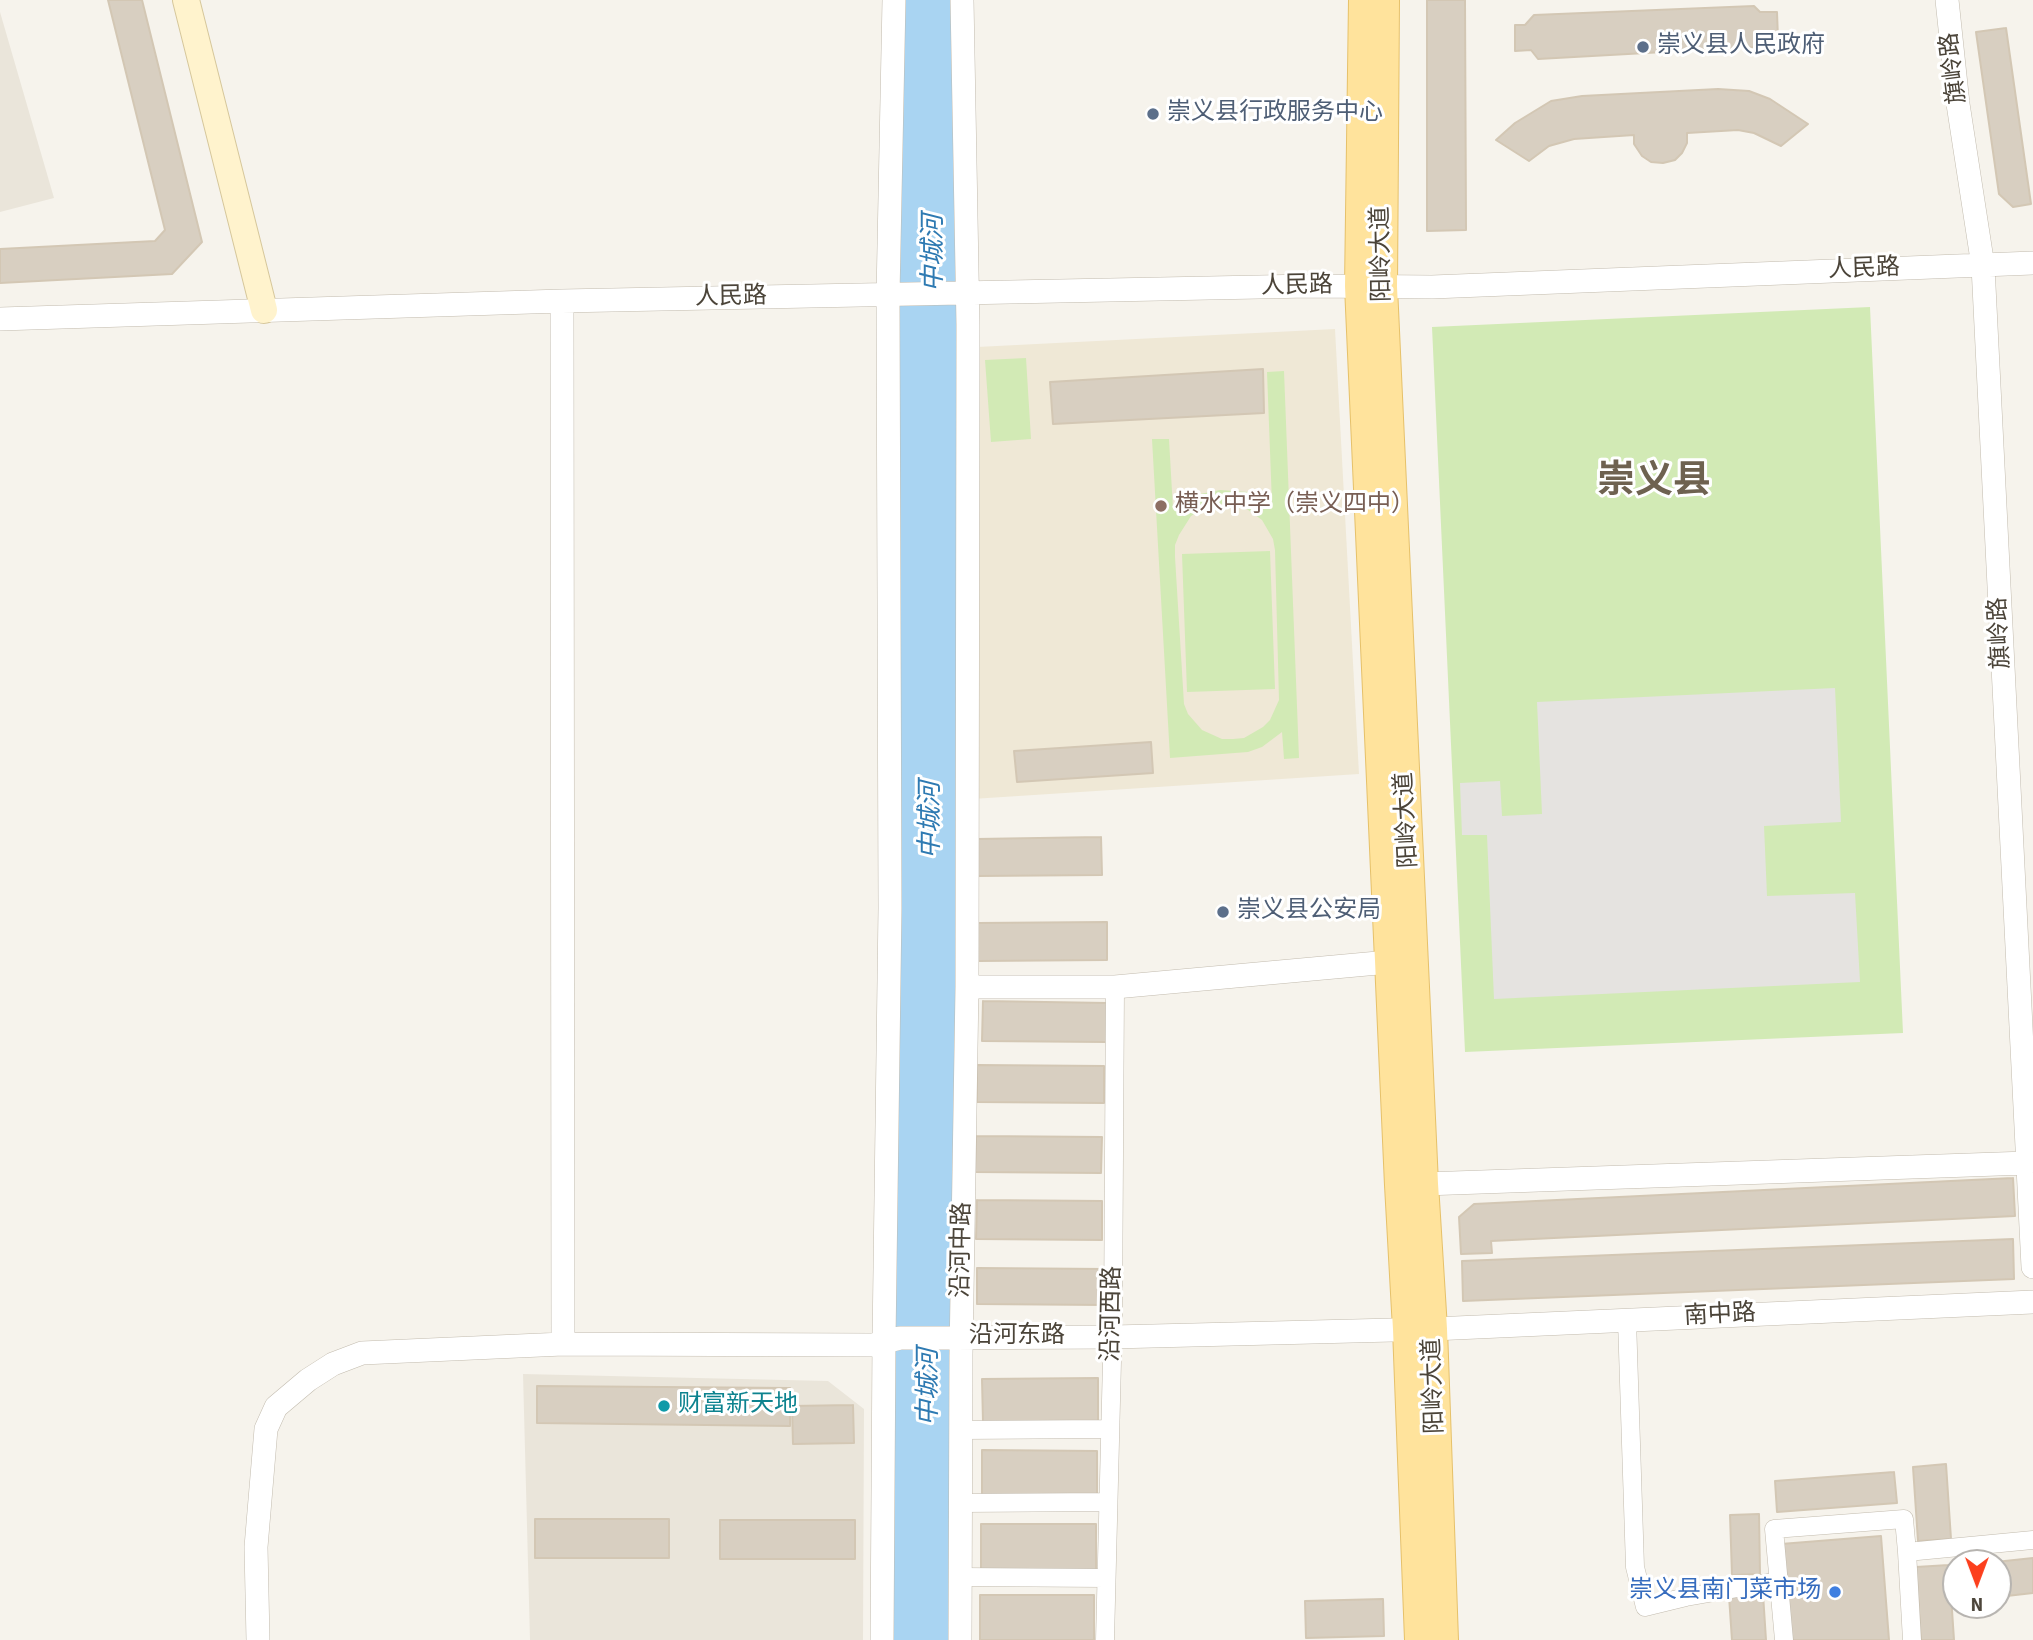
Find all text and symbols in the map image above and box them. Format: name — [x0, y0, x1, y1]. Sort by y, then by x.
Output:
street label: 旗岭路 — [1936, 31, 1974, 105]
place label: 崇义县人民政府 — [1657, 33, 1825, 61]
marker: 崇义县人民政府 — [1635, 39, 1651, 55]
place label: 崇义县行政服务中心 — [1167, 100, 1383, 128]
marker: 崇义县行政服务中心 — [1145, 106, 1161, 122]
street label: 阳岭大道 — [1368, 206, 1398, 302]
water label: 中城河 — [919, 214, 951, 292]
street label: 人民路 — [1828, 254, 1900, 286]
street label: 人民路 — [1261, 272, 1333, 302]
street label: 人民路 — [695, 283, 767, 313]
district label: 崇义县 — [1597, 461, 1711, 507]
place label: 横水中学（崇义四中） — [1175, 492, 1415, 520]
marker: 横水中学（崇义四中） — [1153, 498, 1169, 514]
street label: 旗岭路 — [1985, 596, 2017, 670]
street label: 阳岭大道 — [1391, 771, 1425, 869]
water label: 中城河 — [916, 781, 948, 859]
place label: 崇义县公安局 — [1237, 898, 1381, 926]
marker: 崇义县公安局 — [1215, 904, 1231, 920]
street label: 沿河中路 — [948, 1202, 978, 1298]
street label: 沿河西路 — [1098, 1266, 1128, 1362]
street label: 南中路 — [1683, 1300, 1757, 1332]
street label: 沿河东路 — [969, 1323, 1065, 1351]
street label: 阳岭大道 — [1419, 1338, 1451, 1434]
water label: 中城河 — [914, 1348, 946, 1426]
place label: 财富新天地 — [678, 1392, 798, 1420]
marker: 财富新天地 — [656, 1398, 672, 1414]
north arrow — [1942, 1549, 2012, 1619]
place label: 崇义县南门菜市场 — [1629, 1578, 1821, 1606]
marker: 崇义县南门菜市场 — [1827, 1584, 1843, 1600]
text: N — [1971, 1590, 1983, 1617]

